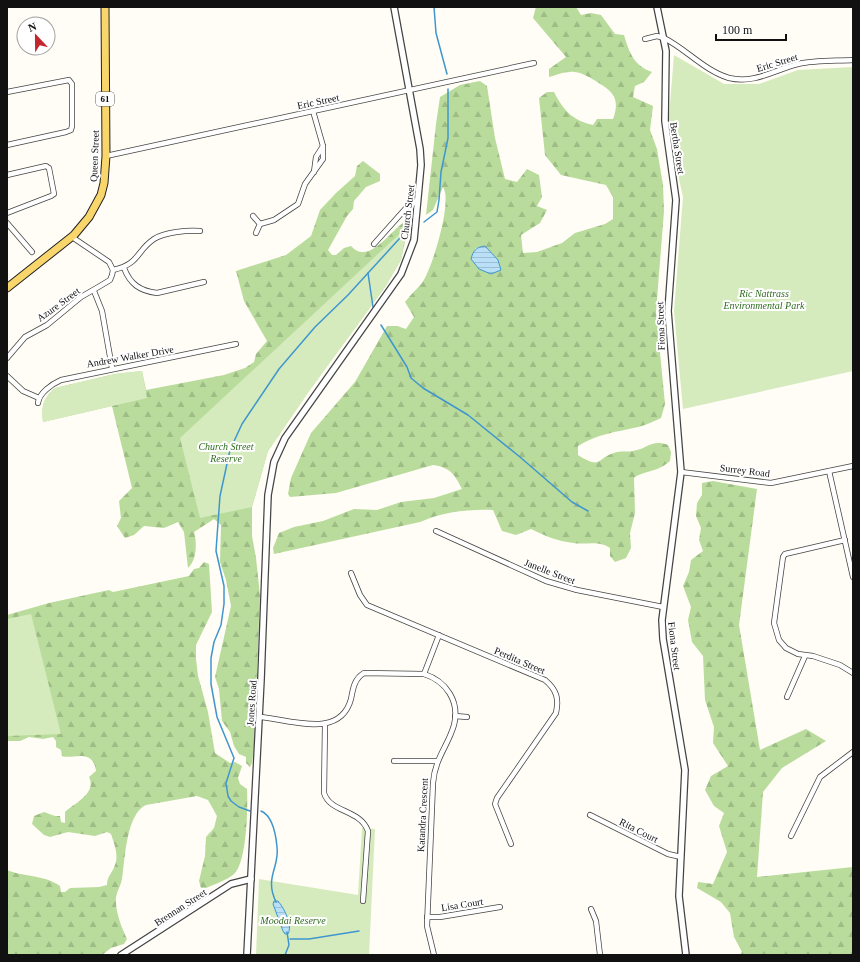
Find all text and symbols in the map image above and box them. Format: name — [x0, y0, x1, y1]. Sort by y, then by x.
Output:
north arrow — [16, 16, 56, 56]
scale bar — [716, 16, 786, 42]
text: N — [26, 20, 38, 34]
text: 100 m — [722, 23, 753, 37]
street label: Eric Street — [755, 51, 799, 74]
road number: 61 — [96, 92, 114, 106]
street label: Eric Street — [296, 92, 340, 111]
street label: Bertha Street — [668, 121, 687, 175]
street label: Queen Street — [88, 130, 101, 182]
street label: Church Street — [399, 184, 416, 240]
street label: Azure Street — [35, 285, 82, 324]
park label: Ric Nattrass Environmental Park — [722, 288, 805, 311]
street label: Fiona Street — [654, 301, 667, 350]
street label: Andrew Walker Drive — [86, 343, 175, 370]
park label: Church Street Reserve — [198, 441, 254, 464]
street label: Surrey Road — [719, 462, 771, 479]
street label: Janelle Street — [523, 557, 577, 586]
street label: Fiona Street — [666, 621, 683, 671]
street label: Perdita Street — [493, 645, 547, 676]
street label: Jones Road — [244, 680, 259, 726]
street label: Katandra Crescent — [415, 778, 430, 852]
street label: Rita Court — [618, 816, 660, 845]
street label: Brennan Street — [152, 886, 208, 928]
street label: Lisa Court — [440, 896, 484, 913]
park label: Moodai Reserve — [259, 915, 326, 926]

